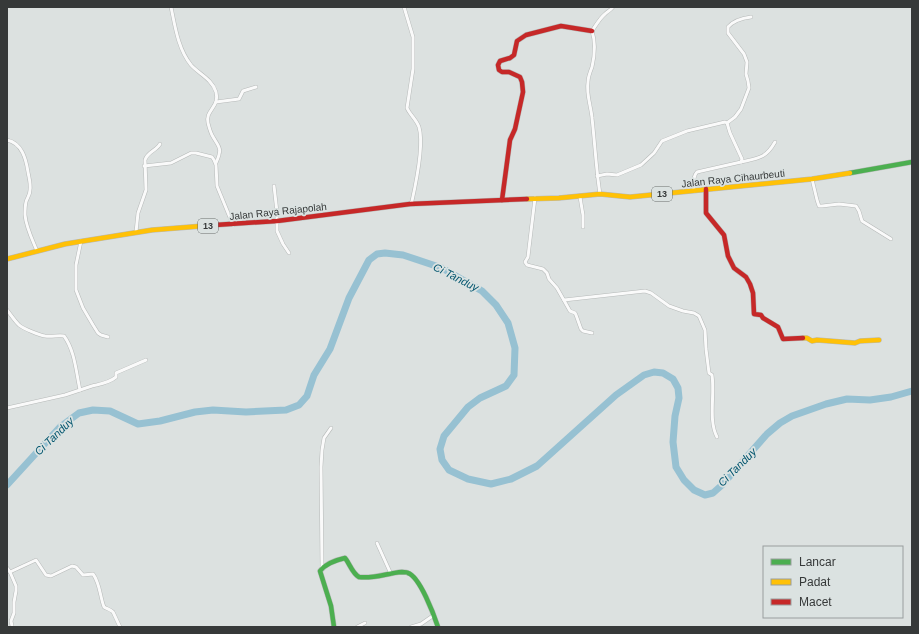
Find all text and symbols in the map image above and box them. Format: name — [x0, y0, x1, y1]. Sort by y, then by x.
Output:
street label: Jalan Raya Cihaurbeuti — [681, 168, 785, 189]
road number: 13 — [652, 187, 672, 201]
street label: Jalan Raya Rajapolah — [229, 201, 327, 222]
road number: 13 — [198, 219, 218, 233]
water label: Ci Tanduy — [431, 261, 482, 294]
water label: Ci Tanduy — [32, 414, 77, 457]
water label: Ci Tanduy — [715, 444, 760, 489]
legend — [763, 546, 903, 618]
text: Lancar — [799, 555, 836, 569]
text: Padat — [799, 575, 831, 589]
text: Macet — [799, 595, 832, 609]

